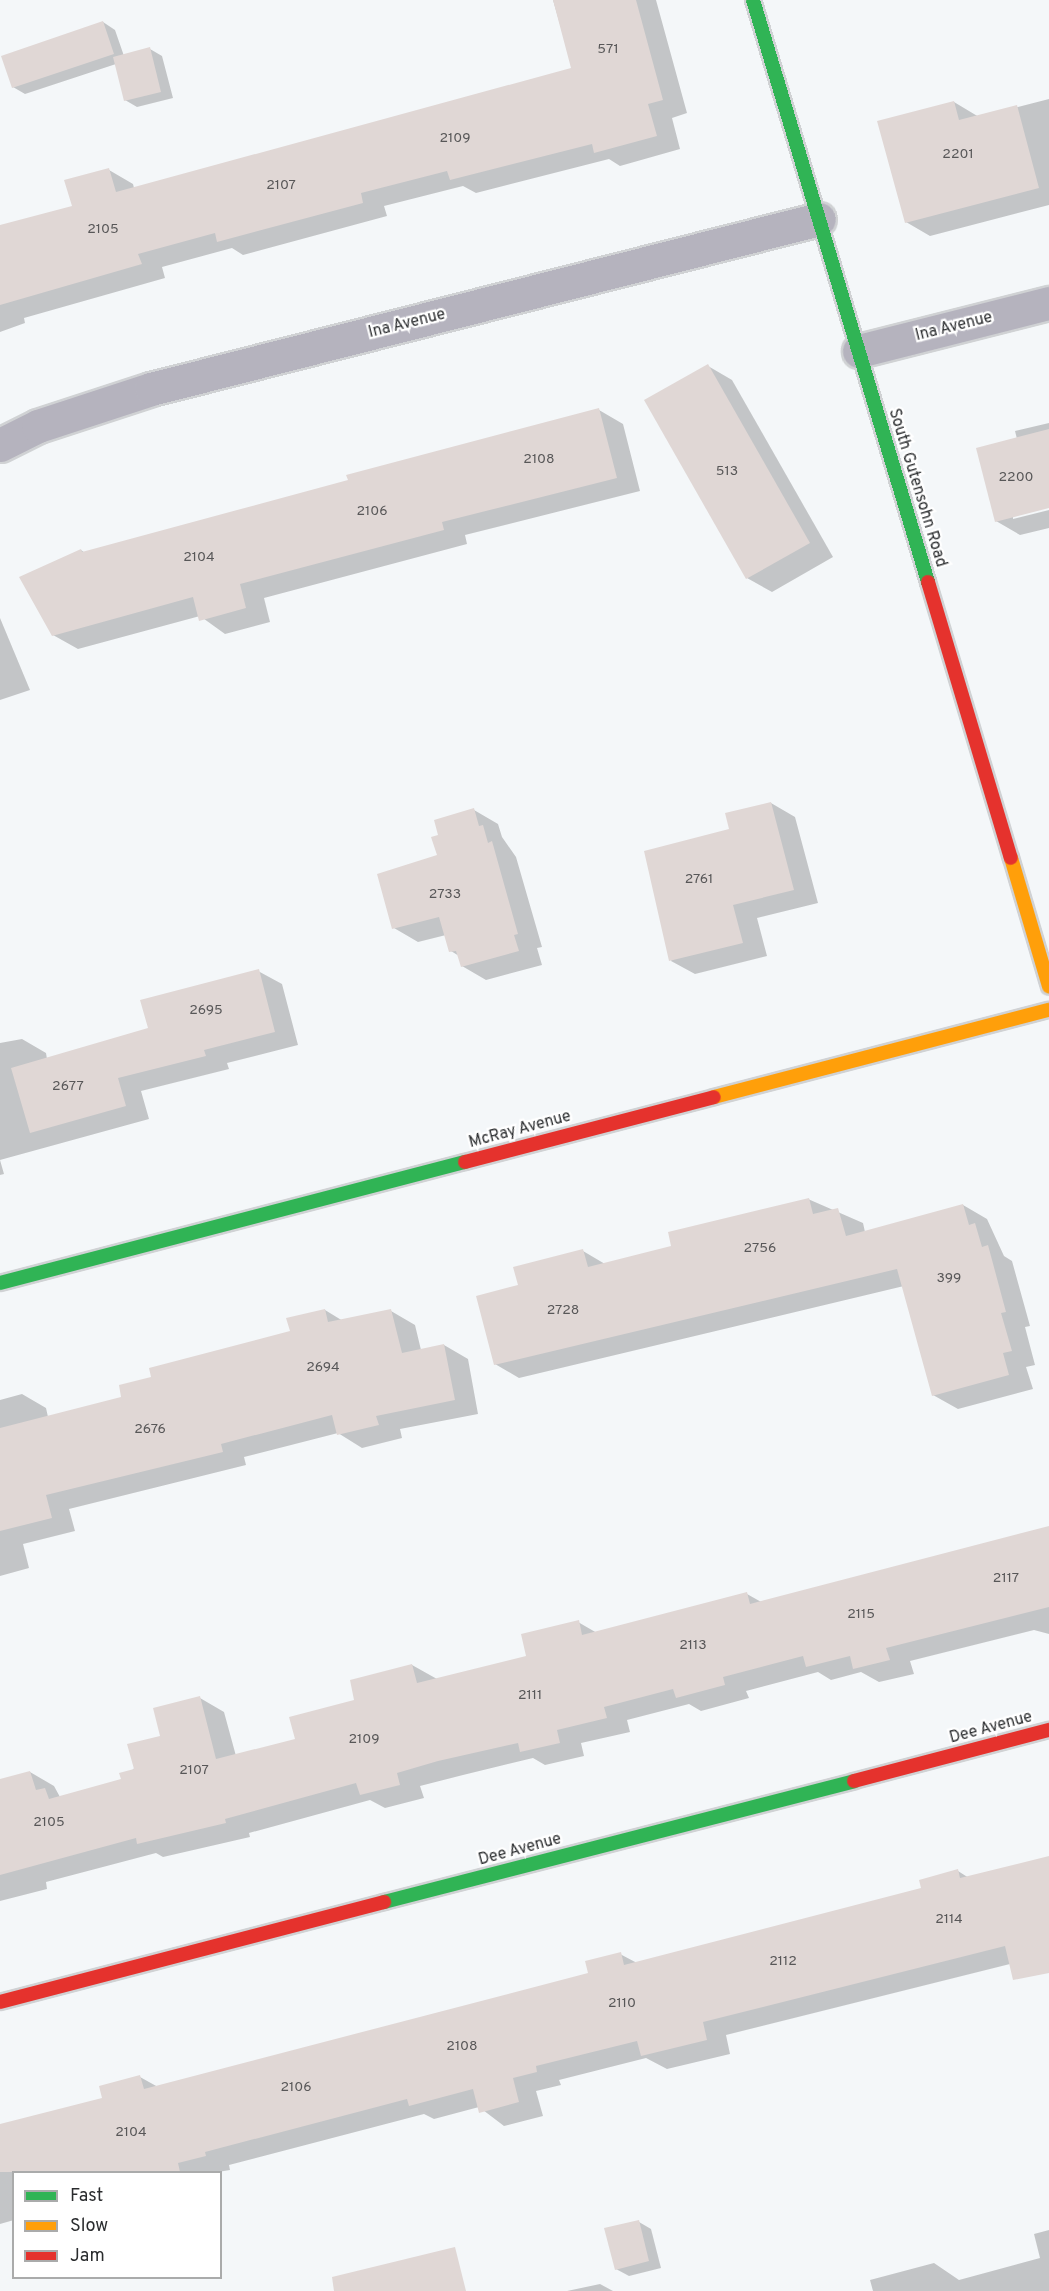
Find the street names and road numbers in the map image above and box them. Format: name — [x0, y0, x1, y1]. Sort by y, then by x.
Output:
street label: Ina Avenue — [366, 305, 448, 343]
street label: Ina Avenue — [913, 308, 995, 346]
street label: South Gutensohn Road — [884, 406, 950, 570]
street label: McRay Avenue — [467, 1107, 573, 1153]
street label: Dee Avenue — [947, 1708, 1035, 1748]
street label: Dee Avenue — [476, 1830, 564, 1870]

